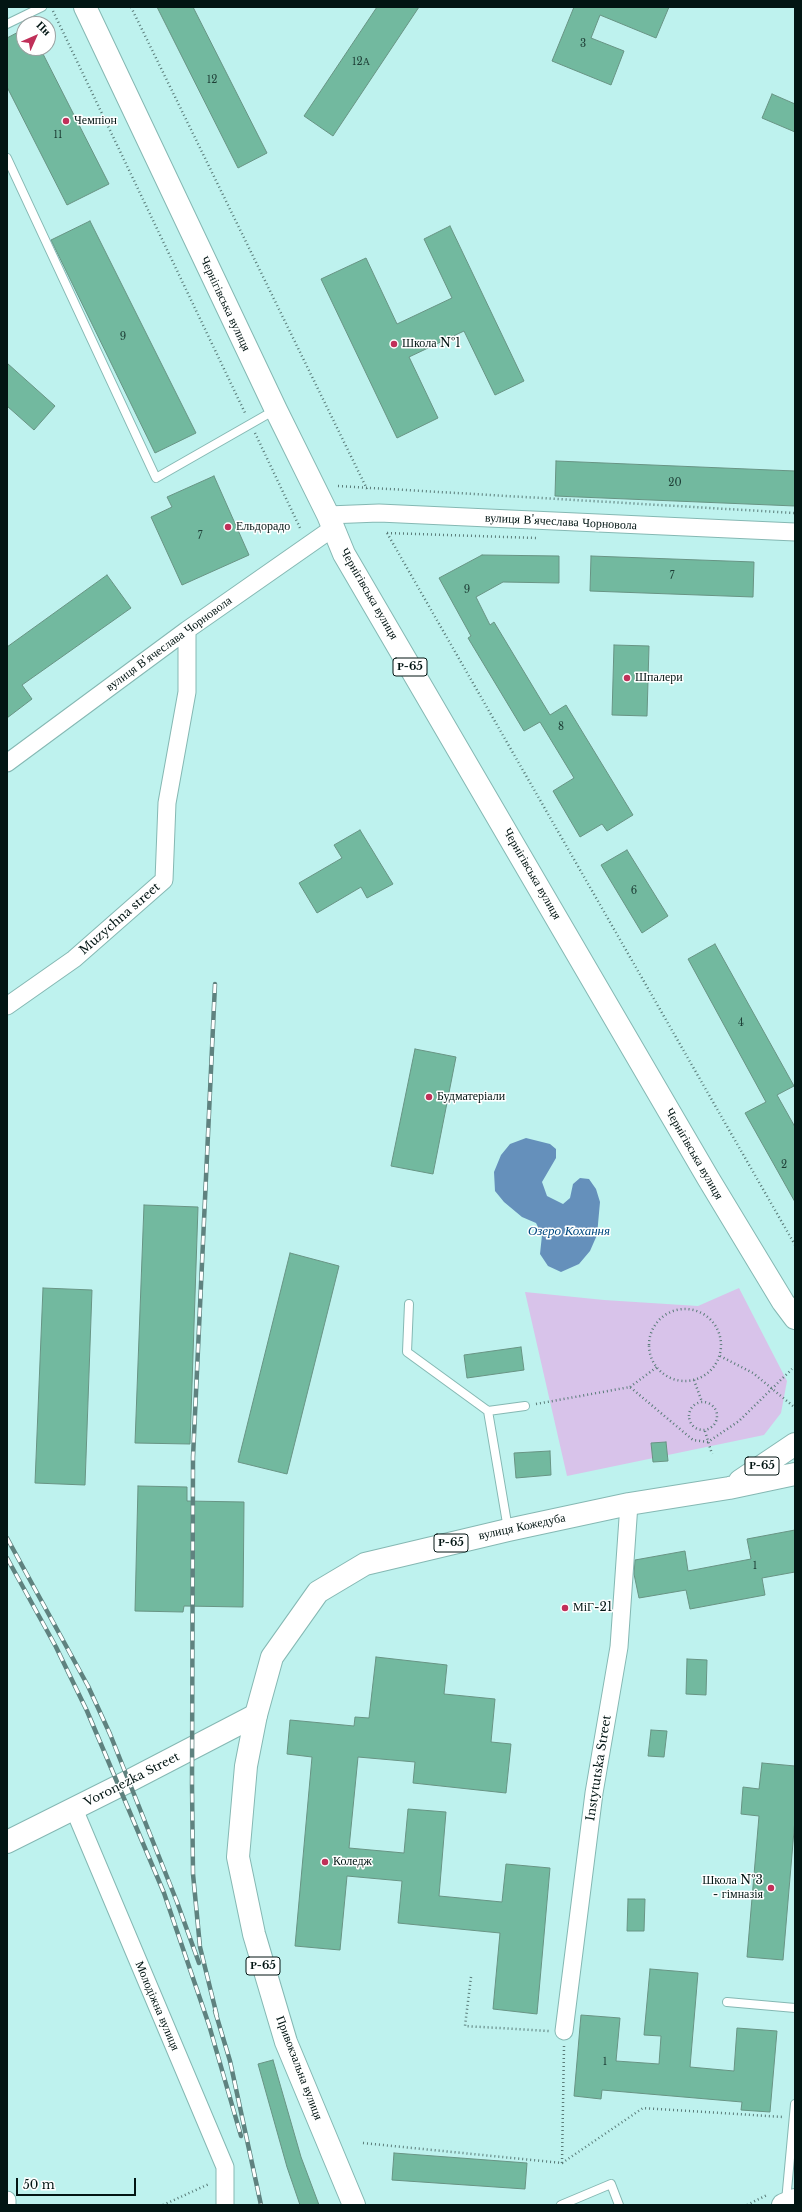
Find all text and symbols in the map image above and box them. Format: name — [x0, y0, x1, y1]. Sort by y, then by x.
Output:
north arrow — [16, 16, 56, 56]
text: Пн — [34, 18, 54, 38]
house number: 3 — [580, 38, 586, 50]
house number: 12А — [352, 56, 370, 68]
house number: 12 — [207, 74, 217, 86]
place label: Чемпіон — [74, 114, 117, 128]
marker: Чемпіон — [61, 116, 71, 126]
house number: 11 — [54, 129, 62, 141]
street label: Чернігівська вулиця — [197, 254, 253, 354]
house number: 9 — [120, 331, 126, 343]
place label: Школа №1 — [402, 337, 461, 351]
marker: Школа №1 — [389, 339, 399, 349]
house number: 20 — [668, 477, 682, 489]
street label: вулиця В'ячеслава Чорновола — [485, 511, 637, 533]
place label: Ельдорадо — [236, 520, 290, 534]
marker: Ельдорадо — [223, 522, 233, 532]
house number: 7 — [197, 530, 203, 542]
street label: Чернігівська вулиця — [337, 546, 401, 642]
house number: 7 — [669, 570, 675, 582]
house number: 9 — [464, 584, 470, 596]
street label: вулиця В'ячеслава Чорновола — [103, 593, 235, 695]
road number: Р-65 — [393, 658, 427, 676]
place label: Шпалери — [635, 671, 683, 685]
marker: Шпалери — [622, 673, 632, 683]
house number: 8 — [558, 721, 564, 733]
street label: Чернігівська вулиця — [500, 826, 564, 922]
street label: Muzychna street — [77, 880, 163, 958]
house number: 6 — [631, 885, 637, 897]
house number: 4 — [738, 1017, 744, 1029]
place label: Будматеріали — [437, 1090, 505, 1104]
marker: Будматеріали — [424, 1092, 434, 1102]
street label: Чернігівська вулиця — [662, 1106, 726, 1202]
house number: 2 — [781, 1159, 787, 1171]
water label: Озеро Кохання — [528, 1223, 610, 1239]
road number: Р-65 — [745, 1457, 779, 1475]
street label: вулиця Кожедуба — [477, 1511, 567, 1543]
road number: Р-65 — [434, 1534, 468, 1552]
house number: 1 — [753, 1560, 757, 1572]
place label: МіГ-21 — [573, 1601, 612, 1615]
marker: МіГ-21 — [560, 1603, 570, 1613]
street label: Instytutska Street — [584, 1714, 614, 1822]
street label: Voronezka Street — [82, 1750, 182, 1810]
place label: Коледж — [333, 1855, 372, 1869]
marker: Коледж — [320, 1857, 330, 1867]
place label: Школа №3 - гімназія — [702, 1874, 763, 1902]
marker: Школа №3 - гімназія — [766, 1883, 776, 1893]
road number: Р-65 — [246, 1957, 280, 1975]
street label: Молодіжна вулиця — [132, 1959, 182, 2053]
street label: Привокзальна вулиця — [273, 2014, 325, 2122]
house number: 1 — [603, 2056, 607, 2068]
scale bar — [18, 2170, 138, 2196]
text: 50 m — [23, 2177, 55, 2192]

